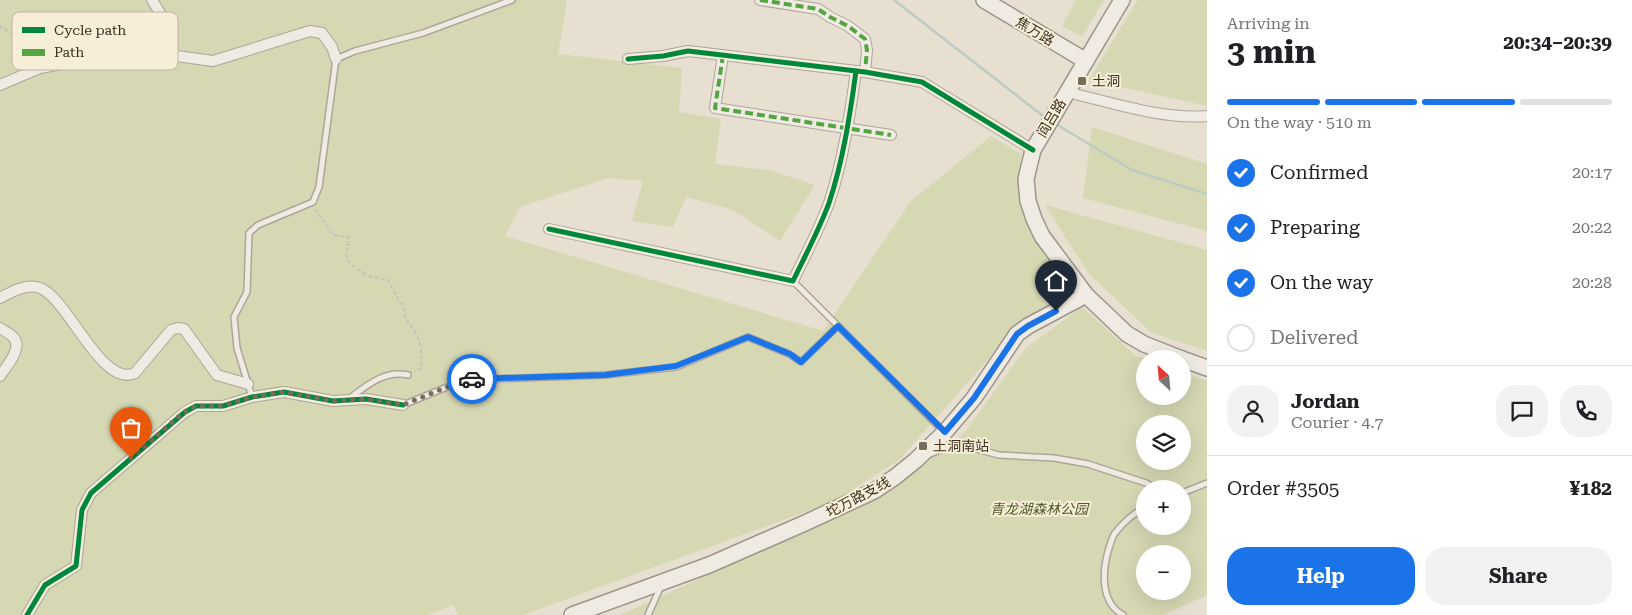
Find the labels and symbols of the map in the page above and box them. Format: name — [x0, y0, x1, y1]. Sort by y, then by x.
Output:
legend — [12, 12, 178, 70]
street label: 焦万路 — [1013, 13, 1057, 49]
text: Cycle path — [54, 22, 126, 38]
text: Path — [54, 44, 84, 60]
place label: 土洞 — [1092, 73, 1120, 89]
marker: 土洞 — [1076, 75, 1088, 87]
street label: 阎吕路 — [1033, 96, 1069, 140]
pin — [1035, 260, 1077, 311]
north arrow — [1136, 350, 1191, 405]
courier — [447, 354, 497, 404]
pin — [110, 407, 152, 458]
place label: 土洞南站 — [933, 438, 989, 454]
marker: 土洞南站 — [917, 440, 929, 452]
street label: 坨万路支线 — [823, 474, 893, 520]
park label: 青龙湖森林公园 — [990, 501, 1090, 517]

